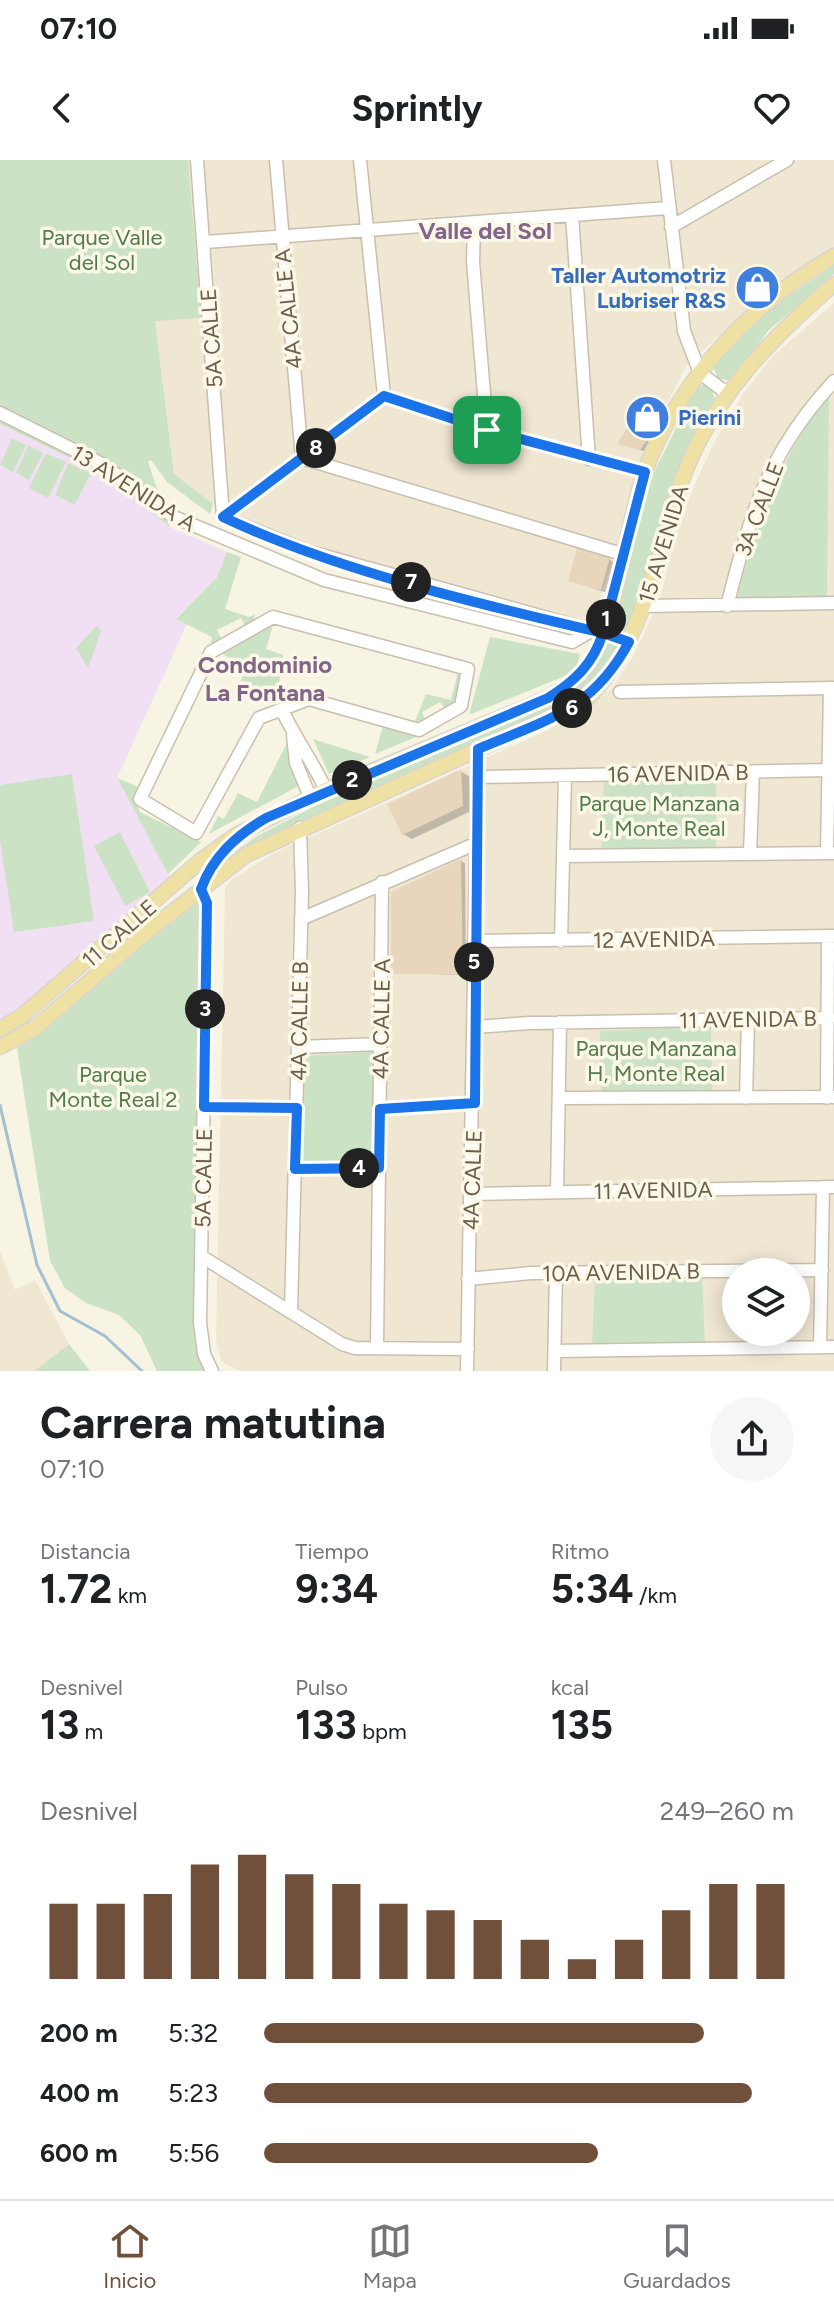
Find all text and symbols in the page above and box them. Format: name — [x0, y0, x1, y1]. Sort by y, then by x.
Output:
text: 07:10 — [40, 10, 117, 47]
icon: back — [40, 86, 84, 130]
icon: heart — [750, 86, 794, 130]
text: Sprintly — [351, 87, 483, 130]
district label: Valle del Sol — [418, 216, 552, 245]
park label: Parque Valle del Sol — [42, 224, 162, 276]
street label: 4A CALLE A — [269, 247, 308, 371]
place label: Taller Automotriz Lubriser R&S — [551, 262, 726, 314]
shop icon: Taller Automotriz Lubriser R&S — [733, 264, 781, 312]
street label: 5A CALLE — [195, 287, 228, 389]
shop icon: Pierini — [623, 393, 671, 441]
pin — [453, 396, 521, 464]
place label: Pierini — [678, 404, 742, 431]
icon: arrive — [465, 408, 509, 452]
pin: 8 — [296, 428, 336, 468]
text: 8 — [309, 434, 323, 461]
street label: 13 AVENIDA A — [66, 439, 201, 538]
street label: 3A CALLE — [729, 458, 790, 560]
street label: 15 AVENIDA — [633, 482, 694, 607]
pin: 7 — [391, 562, 431, 602]
text: 7 — [405, 568, 417, 595]
pin: 1 — [586, 599, 626, 639]
text: 1 — [601, 605, 611, 632]
district label: Condominio La Fontana — [198, 650, 332, 707]
pin: 6 — [552, 688, 592, 728]
text: 6 — [566, 694, 578, 721]
street label: 16 AVENIDA B — [607, 759, 749, 788]
pin: 2 — [332, 760, 372, 800]
text: 2 — [346, 766, 358, 793]
park label: Parque Manzana J, Monte Real — [578, 790, 740, 842]
street label: 11 CALLE — [76, 894, 162, 973]
street label: 12 AVENIDA — [593, 925, 715, 954]
pin: 5 — [454, 942, 494, 982]
text: 5 — [468, 948, 480, 975]
street label: 4A CALLE A — [367, 958, 396, 1080]
street label: 4A CALLE B — [285, 961, 314, 1081]
pin: 3 — [185, 989, 225, 1029]
text: 3 — [199, 995, 211, 1022]
street label: 11 AVENIDA B — [679, 1005, 817, 1034]
park label: Parque Manzana H, Monte Real — [575, 1035, 737, 1087]
park label: Parque Monte Real 2 — [49, 1061, 177, 1113]
street label: 5A CALLE — [189, 1128, 218, 1228]
street label: 4A CALLE — [457, 1129, 488, 1231]
pin: 4 — [339, 1148, 379, 1188]
text: 4 — [352, 1154, 366, 1181]
street label: 11 AVENIDA — [593, 1176, 713, 1205]
street label: 10A AVENIDA B — [542, 1258, 700, 1287]
map controls — [722, 1258, 810, 1346]
button: layers — [722, 1258, 810, 1346]
text: Carrera matutina — [40, 1396, 386, 1449]
button: share — [710, 1397, 794, 1481]
text: 07:10 — [40, 1453, 105, 1485]
text: Distancia — [40, 1538, 130, 1565]
text: Tiempo — [295, 1538, 369, 1565]
text: Ritmo — [551, 1538, 609, 1565]
text: 1.72 — [40, 1565, 112, 1613]
text: 9:34 — [295, 1565, 378, 1613]
text: 5:34 — [551, 1565, 634, 1613]
text: km — [112, 1582, 147, 1609]
text: /km — [634, 1582, 677, 1609]
text: Desnivel — [40, 1674, 123, 1701]
text: Pulso — [295, 1674, 348, 1701]
text: kcal — [551, 1674, 589, 1701]
text: 13 — [40, 1701, 79, 1749]
text: 133 — [295, 1701, 357, 1749]
text: 135 — [551, 1701, 613, 1749]
text: m — [79, 1718, 103, 1745]
text: bpm — [357, 1718, 407, 1745]
text: Desnivel — [40, 1795, 138, 1827]
text: 249–260 m — [660, 1795, 794, 1827]
text: 200 m — [40, 2017, 118, 2049]
text: 5:32 — [168, 2017, 218, 2049]
text: 400 m — [40, 2077, 119, 2109]
text: 5:23 — [168, 2077, 218, 2109]
text: 600 m — [40, 2137, 118, 2169]
text: 5:56 — [168, 2137, 219, 2169]
tab: Inicio — [103, 2219, 156, 2294]
tab: Mapa — [363, 2219, 417, 2294]
tab: Guardados — [623, 2219, 731, 2294]

